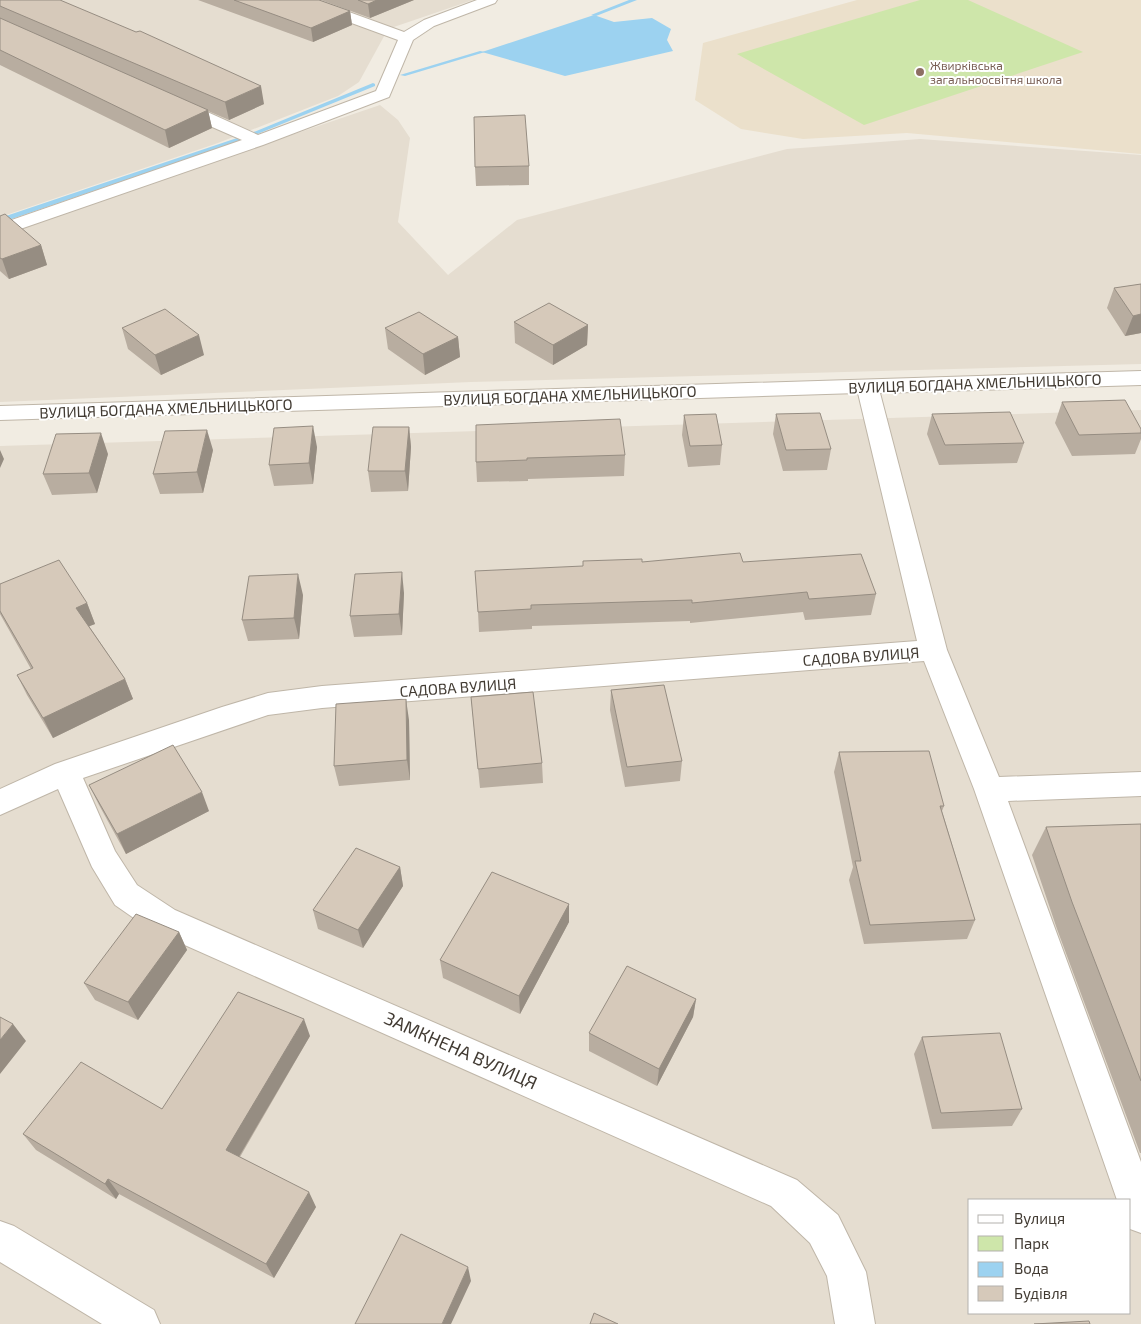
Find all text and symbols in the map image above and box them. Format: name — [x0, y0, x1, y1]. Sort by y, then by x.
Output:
place label: Жвирківська загальноосвітня школа — [930, 58, 1062, 86]
marker: Жвирківська загальноосвітня школа — [914, 66, 926, 78]
street label: ВУЛИЦЯ БОГДАНА ХМЕЛЬНИЦЬКОГО — [848, 370, 1102, 396]
street label: ВУЛИЦЯ БОГДАНА ХМЕЛЬНИЦЬКОГО — [443, 382, 697, 408]
street label: ВУЛИЦЯ БОГДАНА ХМЕЛЬНИЦЬКОГО — [39, 395, 293, 421]
street label: САДОВА ВУЛИЦЯ — [802, 643, 920, 669]
street label: САДОВА ВУЛИЦЯ — [399, 674, 517, 700]
street label: ЗАМКНЕНА ВУЛИЦЯ — [381, 1006, 541, 1094]
legend — [968, 1199, 1131, 1314]
text: Вулиця — [1014, 1209, 1065, 1228]
text: Парк — [1014, 1234, 1049, 1252]
text: Вода — [1014, 1259, 1049, 1277]
text: Будівля — [1014, 1284, 1068, 1303]

